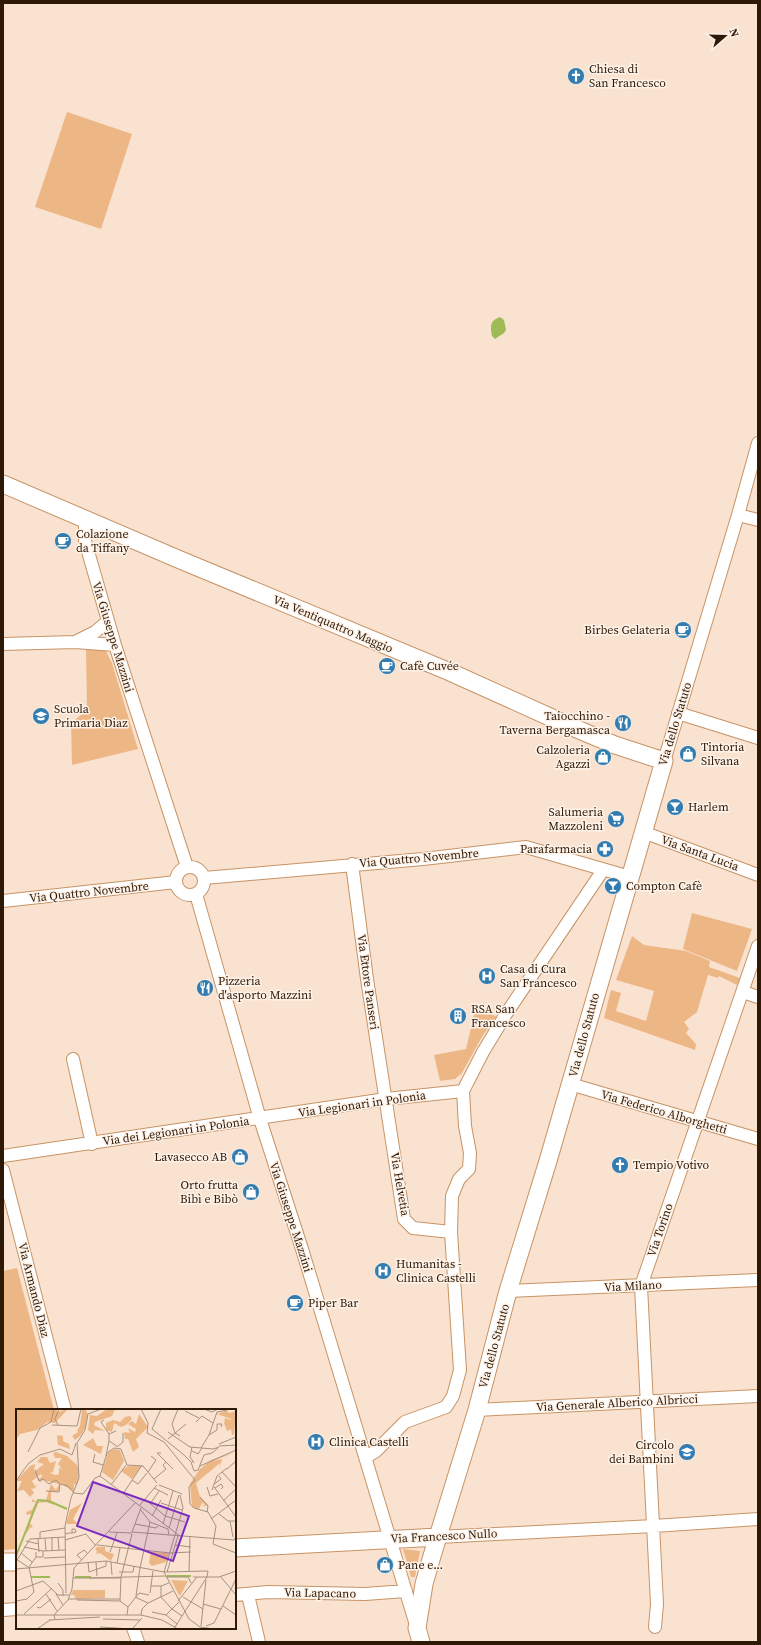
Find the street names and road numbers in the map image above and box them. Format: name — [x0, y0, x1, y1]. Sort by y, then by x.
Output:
street label: Via Giuseppe Mazzini — [89, 580, 138, 695]
street label: Via Ventiquattro Maggio — [271, 591, 396, 657]
street label: Via dello Statuto — [655, 680, 695, 768]
street label: Via Santa Lucia — [659, 832, 742, 875]
street label: Via Quattro Novembre — [358, 845, 480, 871]
street label: Via Quattro Novembre — [28, 878, 150, 906]
street label: Via Ettore Panseri — [353, 933, 383, 1031]
street label: Via dello Statuto — [565, 991, 603, 1079]
street label: Via Federico Alborghetti — [599, 1086, 729, 1138]
street label: Via Legionari in Polonia — [297, 1087, 428, 1121]
street label: Via dei Legionari in Polonia — [102, 1113, 251, 1149]
street label: Via Helvetia — [387, 1151, 414, 1218]
street label: Via Giuseppe Mazzini — [266, 1160, 317, 1275]
street label: Via Torino — [643, 1201, 677, 1259]
street label: Via Armando Diaz — [14, 1241, 54, 1340]
street label: Via Milano — [604, 1276, 663, 1296]
street label: Via dello Statuto — [475, 1302, 513, 1390]
street label: Via Generale Alberico Albricci — [536, 1391, 699, 1415]
street label: Via Francesco Nullo — [390, 1525, 498, 1547]
street label: Via Lapacano — [284, 1584, 357, 1602]

